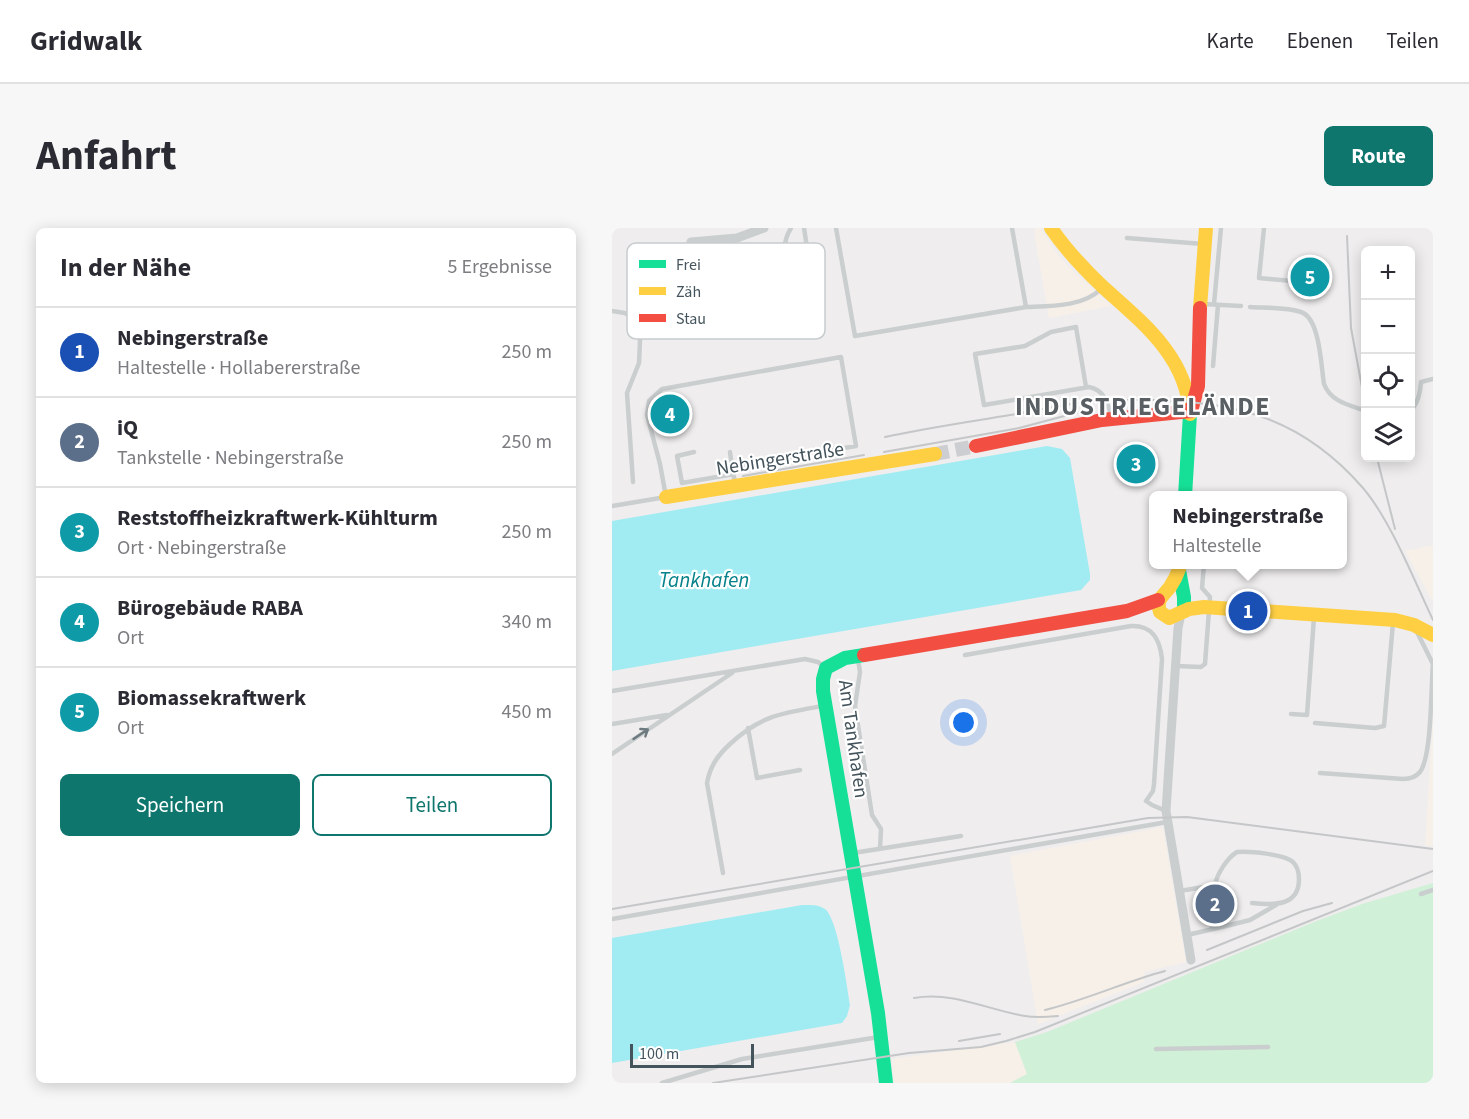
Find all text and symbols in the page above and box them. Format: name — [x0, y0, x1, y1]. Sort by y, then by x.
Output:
text: Gridwalk — [30, 21, 142, 61]
text: Karte — [1207, 26, 1254, 56]
text: Ebenen — [1287, 26, 1353, 56]
text: Teilen — [1386, 26, 1439, 56]
text: Anfahrt — [36, 126, 177, 186]
button: Route — [1324, 126, 1433, 186]
legend — [627, 243, 825, 339]
map controls — [1361, 246, 1415, 462]
button: + — [1361, 246, 1415, 300]
text: In der Nähe — [60, 249, 191, 286]
text: 5 Ergebnisse — [447, 253, 552, 281]
text: Frei — [676, 254, 701, 276]
pin: 5 — [1290, 254, 1330, 300]
text: Zäh — [676, 281, 701, 303]
button: − — [1361, 300, 1415, 354]
text: Stau — [676, 308, 706, 330]
text: Nebingerstraße — [117, 322, 268, 354]
text: 1 — [74, 338, 85, 366]
text: 250 m — [502, 338, 552, 366]
text: Haltestelle · Hollabererstraße — [117, 354, 361, 382]
button: locate — [1361, 354, 1415, 408]
district label: INDUSTRIEGELÄNDE — [1015, 388, 1271, 425]
pin: 4 — [650, 392, 690, 436]
button: layers — [1361, 408, 1415, 462]
text: iQ — [117, 412, 138, 444]
text: 2 — [74, 428, 85, 456]
text: 250 m — [502, 428, 552, 456]
street label: Nebingerstraße — [714, 435, 846, 483]
pin: 3 — [1116, 442, 1156, 486]
text: Tankstelle · Nebingerstraße — [117, 444, 344, 472]
popup — [1149, 491, 1347, 569]
text: Nebingerstraße — [1172, 500, 1324, 532]
text: Reststoffheizkraftwerk-Kühlturm — [117, 502, 438, 534]
text: 3 — [74, 518, 85, 546]
text: 250 m — [502, 518, 552, 546]
text: Haltestelle — [1172, 532, 1261, 560]
text: Ort · Nebingerstraße — [117, 534, 286, 562]
water label: Tankhafen — [659, 565, 749, 595]
pin: 1 — [1228, 588, 1268, 634]
text: Bürogebäude RABA — [117, 592, 303, 624]
text: 4 — [74, 608, 85, 636]
text: 340 m — [502, 608, 552, 636]
text: Ort — [117, 624, 144, 652]
street label: Am Tankhafen — [831, 678, 875, 800]
text: Biomassekraftwerk — [117, 682, 306, 714]
text: 5 — [74, 698, 85, 726]
text: 450 m — [502, 698, 552, 726]
your location — [949, 708, 978, 737]
text: Ort — [117, 714, 144, 742]
one-way arrow — [632, 728, 648, 740]
button: Speichern — [60, 774, 300, 836]
button: Teilen — [312, 774, 552, 836]
pin: 2 — [1196, 882, 1234, 926]
scale bar — [630, 1041, 754, 1068]
text: 100 m — [639, 1043, 679, 1065]

